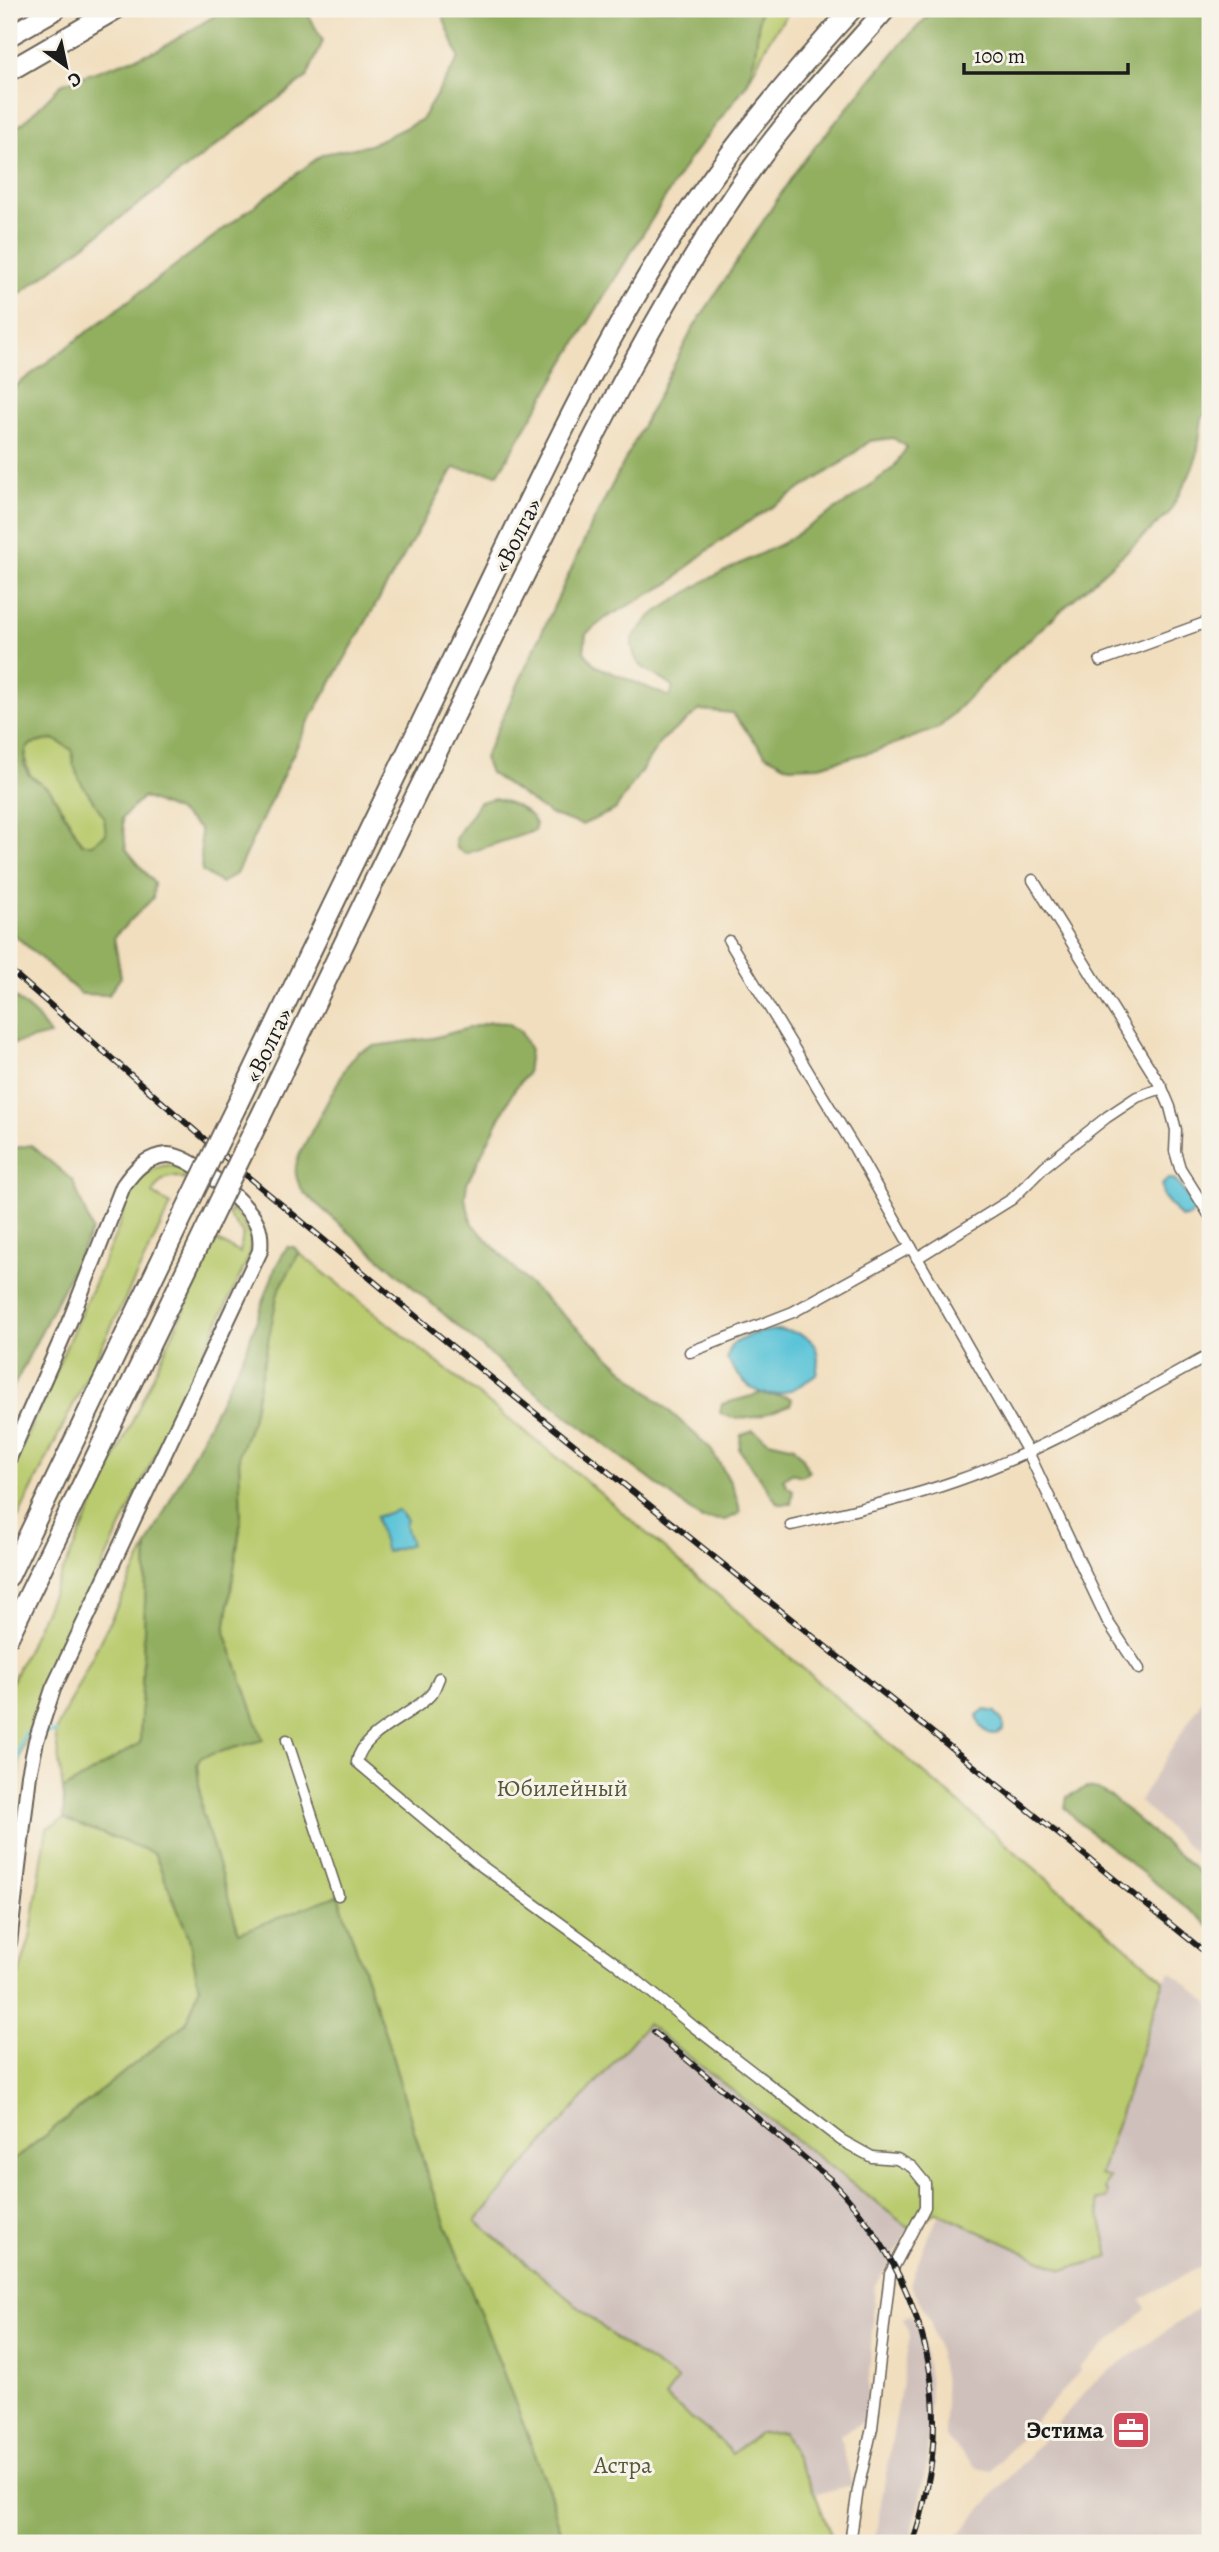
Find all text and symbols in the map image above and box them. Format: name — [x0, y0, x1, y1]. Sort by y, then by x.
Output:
north arrow — [32, 32, 102, 102]
scale bar — [964, 32, 1128, 76]
text: 100 m — [974, 42, 1025, 70]
text: С — [63, 65, 87, 94]
street label: «Волга» — [485, 492, 549, 578]
street label: «Волга» — [236, 1002, 300, 1088]
park label: Юбилейный — [496, 1772, 628, 1804]
office icon: Эстима — [1110, 2409, 1152, 2451]
place label: Эстима — [1026, 2414, 1105, 2446]
park label: Астра — [593, 2449, 652, 2481]

